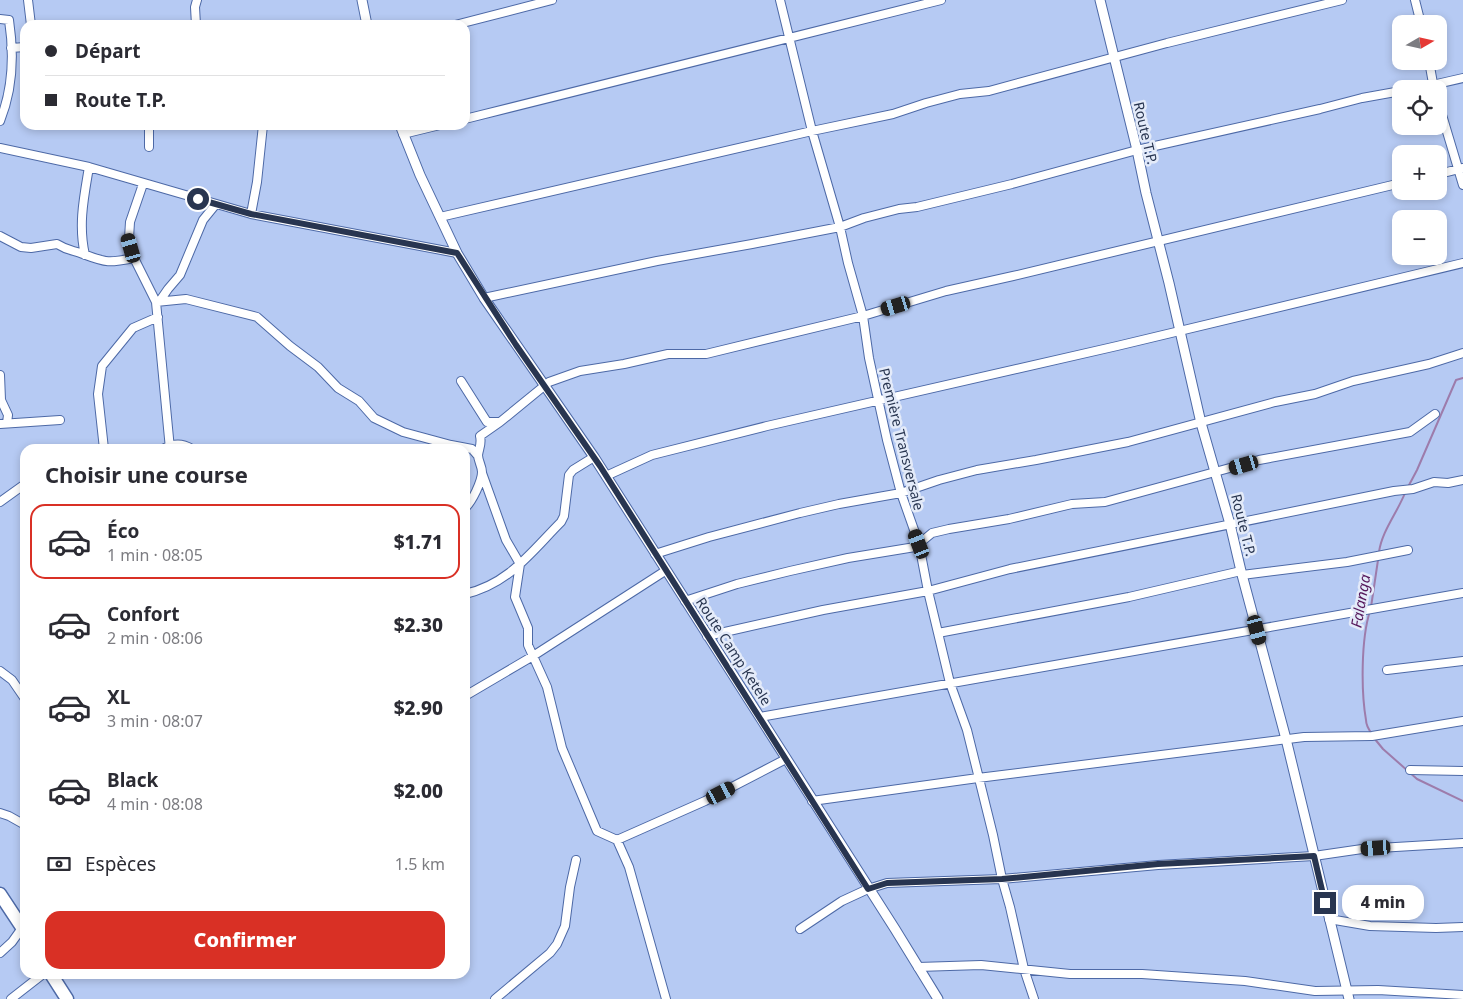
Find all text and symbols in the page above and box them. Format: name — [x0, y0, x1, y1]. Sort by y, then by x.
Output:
north arrow — [1392, 15, 1448, 70]
map controls — [1392, 15, 1447, 265]
text: Départ — [75, 38, 140, 64]
button: locate — [1392, 80, 1447, 135]
text: Route T.P. — [75, 87, 166, 113]
street label: Route T.P. — [1130, 100, 1162, 166]
button: + — [1392, 145, 1447, 200]
route start — [187, 188, 209, 210]
button: − — [1392, 210, 1447, 265]
car — [119, 232, 142, 264]
car — [879, 294, 912, 318]
street label: Première Transversale — [875, 366, 929, 512]
car — [1227, 454, 1260, 476]
text: Choisir une course — [45, 459, 248, 489]
street label: Route T.P. — [1227, 492, 1261, 558]
text: Éco — [107, 518, 139, 544]
icon: car — [47, 519, 92, 564]
car — [906, 527, 931, 561]
text: $1.71 — [394, 529, 443, 555]
text: 1 min · 08:05 — [107, 544, 203, 566]
water label: Falanga — [1345, 572, 1375, 629]
street label: Route Camp Ketele — [692, 593, 776, 709]
text: Confort — [107, 601, 179, 627]
icon: car — [47, 602, 92, 647]
text: $2.30 — [394, 612, 443, 638]
car — [1245, 614, 1268, 646]
text: 2 min · 08:06 — [107, 627, 203, 649]
text: XL — [107, 684, 130, 710]
icon: car — [47, 685, 92, 730]
text: $2.90 — [394, 695, 443, 721]
text: 3 min · 08:07 — [107, 710, 203, 732]
text: Black — [107, 767, 158, 793]
icon: car — [47, 768, 92, 813]
text: $2.00 — [394, 778, 443, 804]
car — [704, 780, 737, 806]
text: 4 min · 08:08 — [107, 793, 203, 815]
car — [1360, 839, 1391, 857]
icon: cash — [45, 850, 73, 878]
text: Espèces — [85, 851, 156, 877]
text: 1.5 km — [395, 853, 445, 875]
callout: 4 min — [1342, 886, 1425, 920]
text: 4 min — [1361, 891, 1405, 913]
route end — [1314, 892, 1336, 914]
button: Confirmer — [45, 911, 445, 969]

